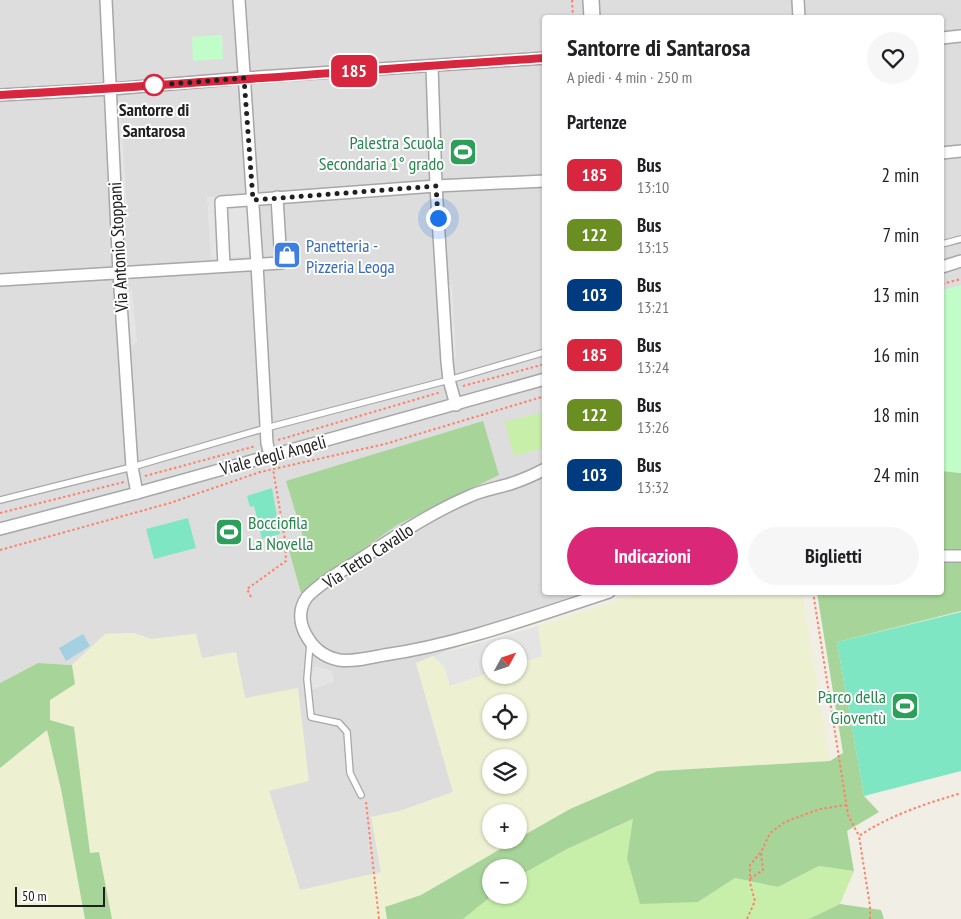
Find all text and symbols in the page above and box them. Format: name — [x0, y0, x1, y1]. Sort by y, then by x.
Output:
text: Santorre di Santarosa — [567, 32, 750, 63]
button: heart — [867, 32, 919, 84]
line badge: 185 — [325, 55, 383, 87]
text: 185 — [341, 59, 367, 82]
text: A piedi · 4 min · 250 m — [567, 67, 692, 87]
marker: Santorre di Santarosa — [143, 74, 165, 96]
place label: Santorre di Santarosa — [119, 98, 189, 142]
text: Partenze — [567, 110, 627, 134]
place label: Palestra Scuola Secondaria 1° grado — [319, 131, 444, 175]
sports icon: Palestra Scuola Secondaria 1° grado — [448, 137, 478, 167]
text: Bus — [637, 153, 661, 177]
text: 185 — [582, 163, 607, 186]
text: 2 min — [882, 163, 919, 187]
text: 13:10 — [637, 177, 669, 197]
street label: Via Antonio Stoppani — [103, 181, 133, 314]
your location — [426, 206, 451, 231]
text: Bus — [637, 213, 661, 237]
text: 122 — [582, 223, 607, 246]
text: 7 min — [882, 223, 919, 247]
place label: Panetteria - Pizzeria Leoga — [306, 234, 395, 278]
text: 13:15 — [637, 237, 669, 257]
shop icon: Panetteria - Pizzeria Leoga — [272, 240, 302, 270]
text: Bus — [637, 273, 661, 297]
text: 103 — [582, 283, 607, 306]
text: 13 min — [873, 283, 919, 307]
text: 13:21 — [637, 297, 669, 317]
text: Bus — [637, 333, 661, 357]
text: 185 — [582, 343, 607, 366]
text: 16 min — [873, 343, 919, 367]
text: 13:24 — [637, 357, 669, 377]
text: Bus — [637, 393, 661, 417]
text: 122 — [582, 403, 607, 426]
text: 18 min — [873, 403, 919, 427]
text: 13:26 — [637, 417, 669, 437]
street label: Viale degli Angeli — [216, 430, 329, 480]
text: Bus — [637, 453, 661, 477]
text: 103 — [582, 463, 607, 486]
text: 24 min — [873, 463, 919, 487]
text: 13:32 — [637, 477, 669, 497]
place label: Bocciofila La Novella — [248, 511, 314, 555]
sports icon: Bocciofila La Novella — [214, 517, 244, 547]
street label: Via Tetto Cavallo — [318, 518, 418, 594]
button: Indicazioni — [567, 527, 738, 585]
button: Biglietti — [748, 527, 919, 585]
north arrow — [482, 639, 528, 684]
map controls — [482, 639, 527, 904]
place label: Parco della Gioventù — [818, 685, 886, 729]
sports icon: Parco della Gioventù — [890, 691, 920, 721]
button: locate — [482, 694, 527, 739]
button: layers — [482, 749, 527, 794]
button: + — [482, 804, 527, 849]
button: − — [482, 859, 527, 904]
scale bar — [15, 884, 105, 907]
text: 50 m — [22, 887, 47, 905]

